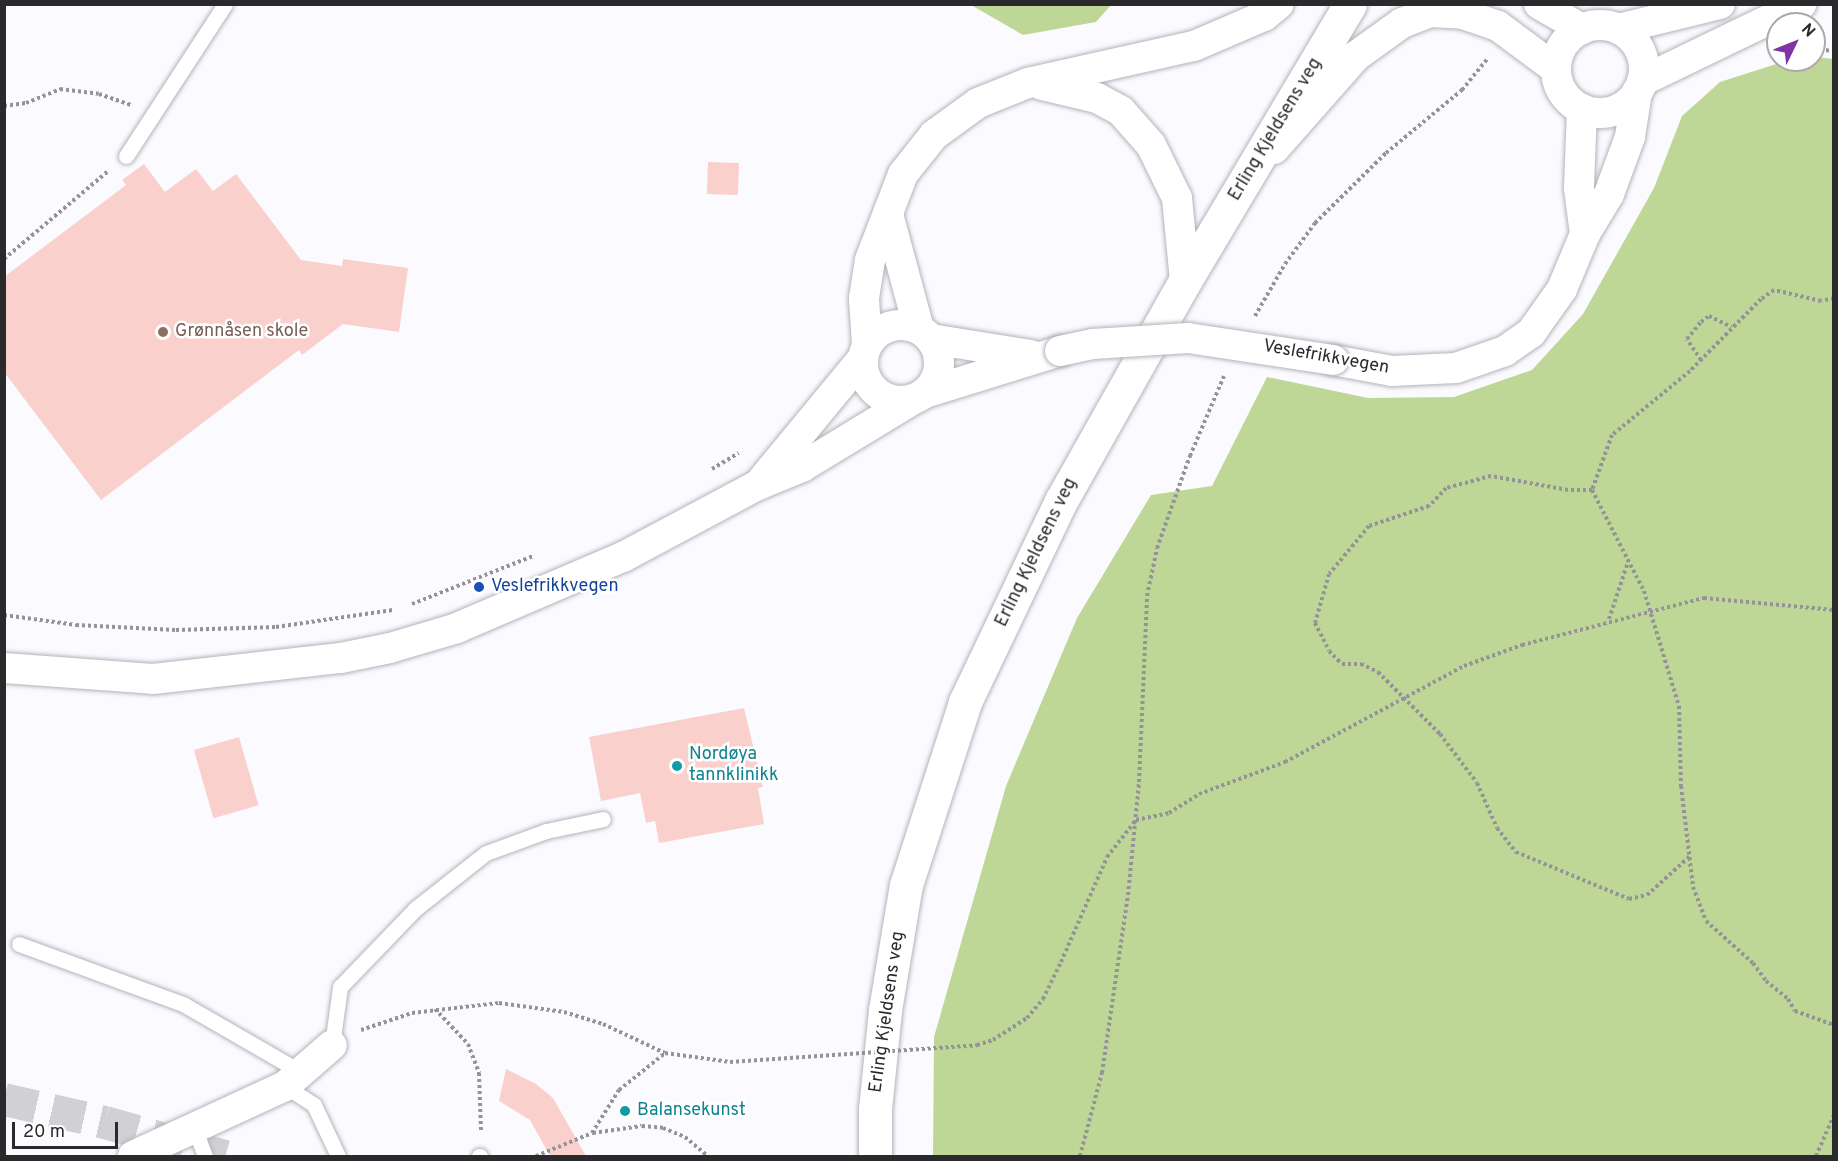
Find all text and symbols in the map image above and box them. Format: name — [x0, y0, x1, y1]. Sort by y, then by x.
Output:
north arrow — [1766, 12, 1826, 72]
text: N — [1796, 20, 1819, 42]
street label: Erling Kjeldsens veg — [1225, 55, 1327, 205]
place label: Grønnåsen skole — [175, 321, 308, 343]
marker: Grønnåsen skole — [156, 325, 170, 339]
street label: Veslefrikkvegen — [1261, 336, 1391, 380]
street label: Erling Kjeldsens veg — [992, 475, 1082, 631]
place label: Veslefrikkvegen — [491, 576, 619, 598]
marker: Veslefrikkvegen — [472, 580, 486, 594]
place label: Nordøya tannklinikk — [689, 745, 778, 788]
marker: Nordøya tannklinikk — [670, 759, 684, 773]
street label: Erling Kjeldsens veg — [866, 930, 910, 1094]
place label: Balansekunst — [637, 1100, 746, 1122]
marker: Balansekunst — [618, 1104, 632, 1118]
scale bar — [15, 1110, 122, 1148]
text: 20 m — [23, 1121, 65, 1144]

